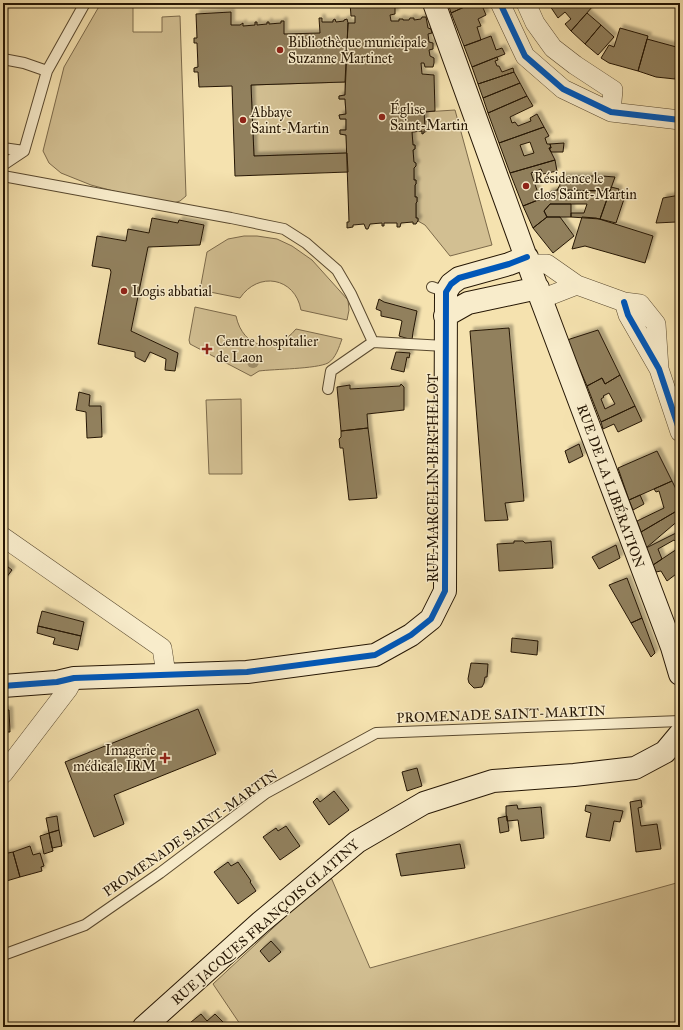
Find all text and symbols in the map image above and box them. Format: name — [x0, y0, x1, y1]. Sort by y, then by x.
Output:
place label: Bibliothèque municipale Suzanne Martinet — [288, 34, 427, 67]
marker: Bibliothèque municipale Suzanne Martinet — [275, 45, 285, 55]
place label: Église Saint-Martin — [390, 99, 468, 134]
place label: Abbaye Saint-Martin — [250, 104, 329, 137]
marker: Église Saint-Martin — [377, 112, 387, 122]
marker: Abbaye Saint-Martin — [238, 115, 248, 125]
place label: Résidence le clos Saint-Martin — [534, 170, 637, 203]
marker: Résidence le clos Saint-Martin — [521, 181, 531, 191]
place label: Logis abbatial — [132, 283, 212, 300]
marker: Logis abbatial — [119, 286, 129, 296]
place label: Centre hospitalier de Laon — [216, 333, 319, 366]
marker: Centre hospitalier de Laon — [201, 343, 213, 355]
street label: RUE MARCELIN BERTHELOT — [425, 373, 442, 582]
street label: RUE DE LA LIBÉRATION — [573, 401, 650, 570]
street label: PROMENADE SAINT-MARTIN — [396, 702, 606, 727]
place label: Imagerie médicale IRM — [73, 742, 156, 775]
marker: Imagerie médicale IRM — [159, 752, 171, 764]
street label: PROMENADE SAINT-MARTIN — [100, 766, 281, 900]
street label: RUE JACQUES FRANÇOIS GLATINY — [168, 835, 364, 1009]

